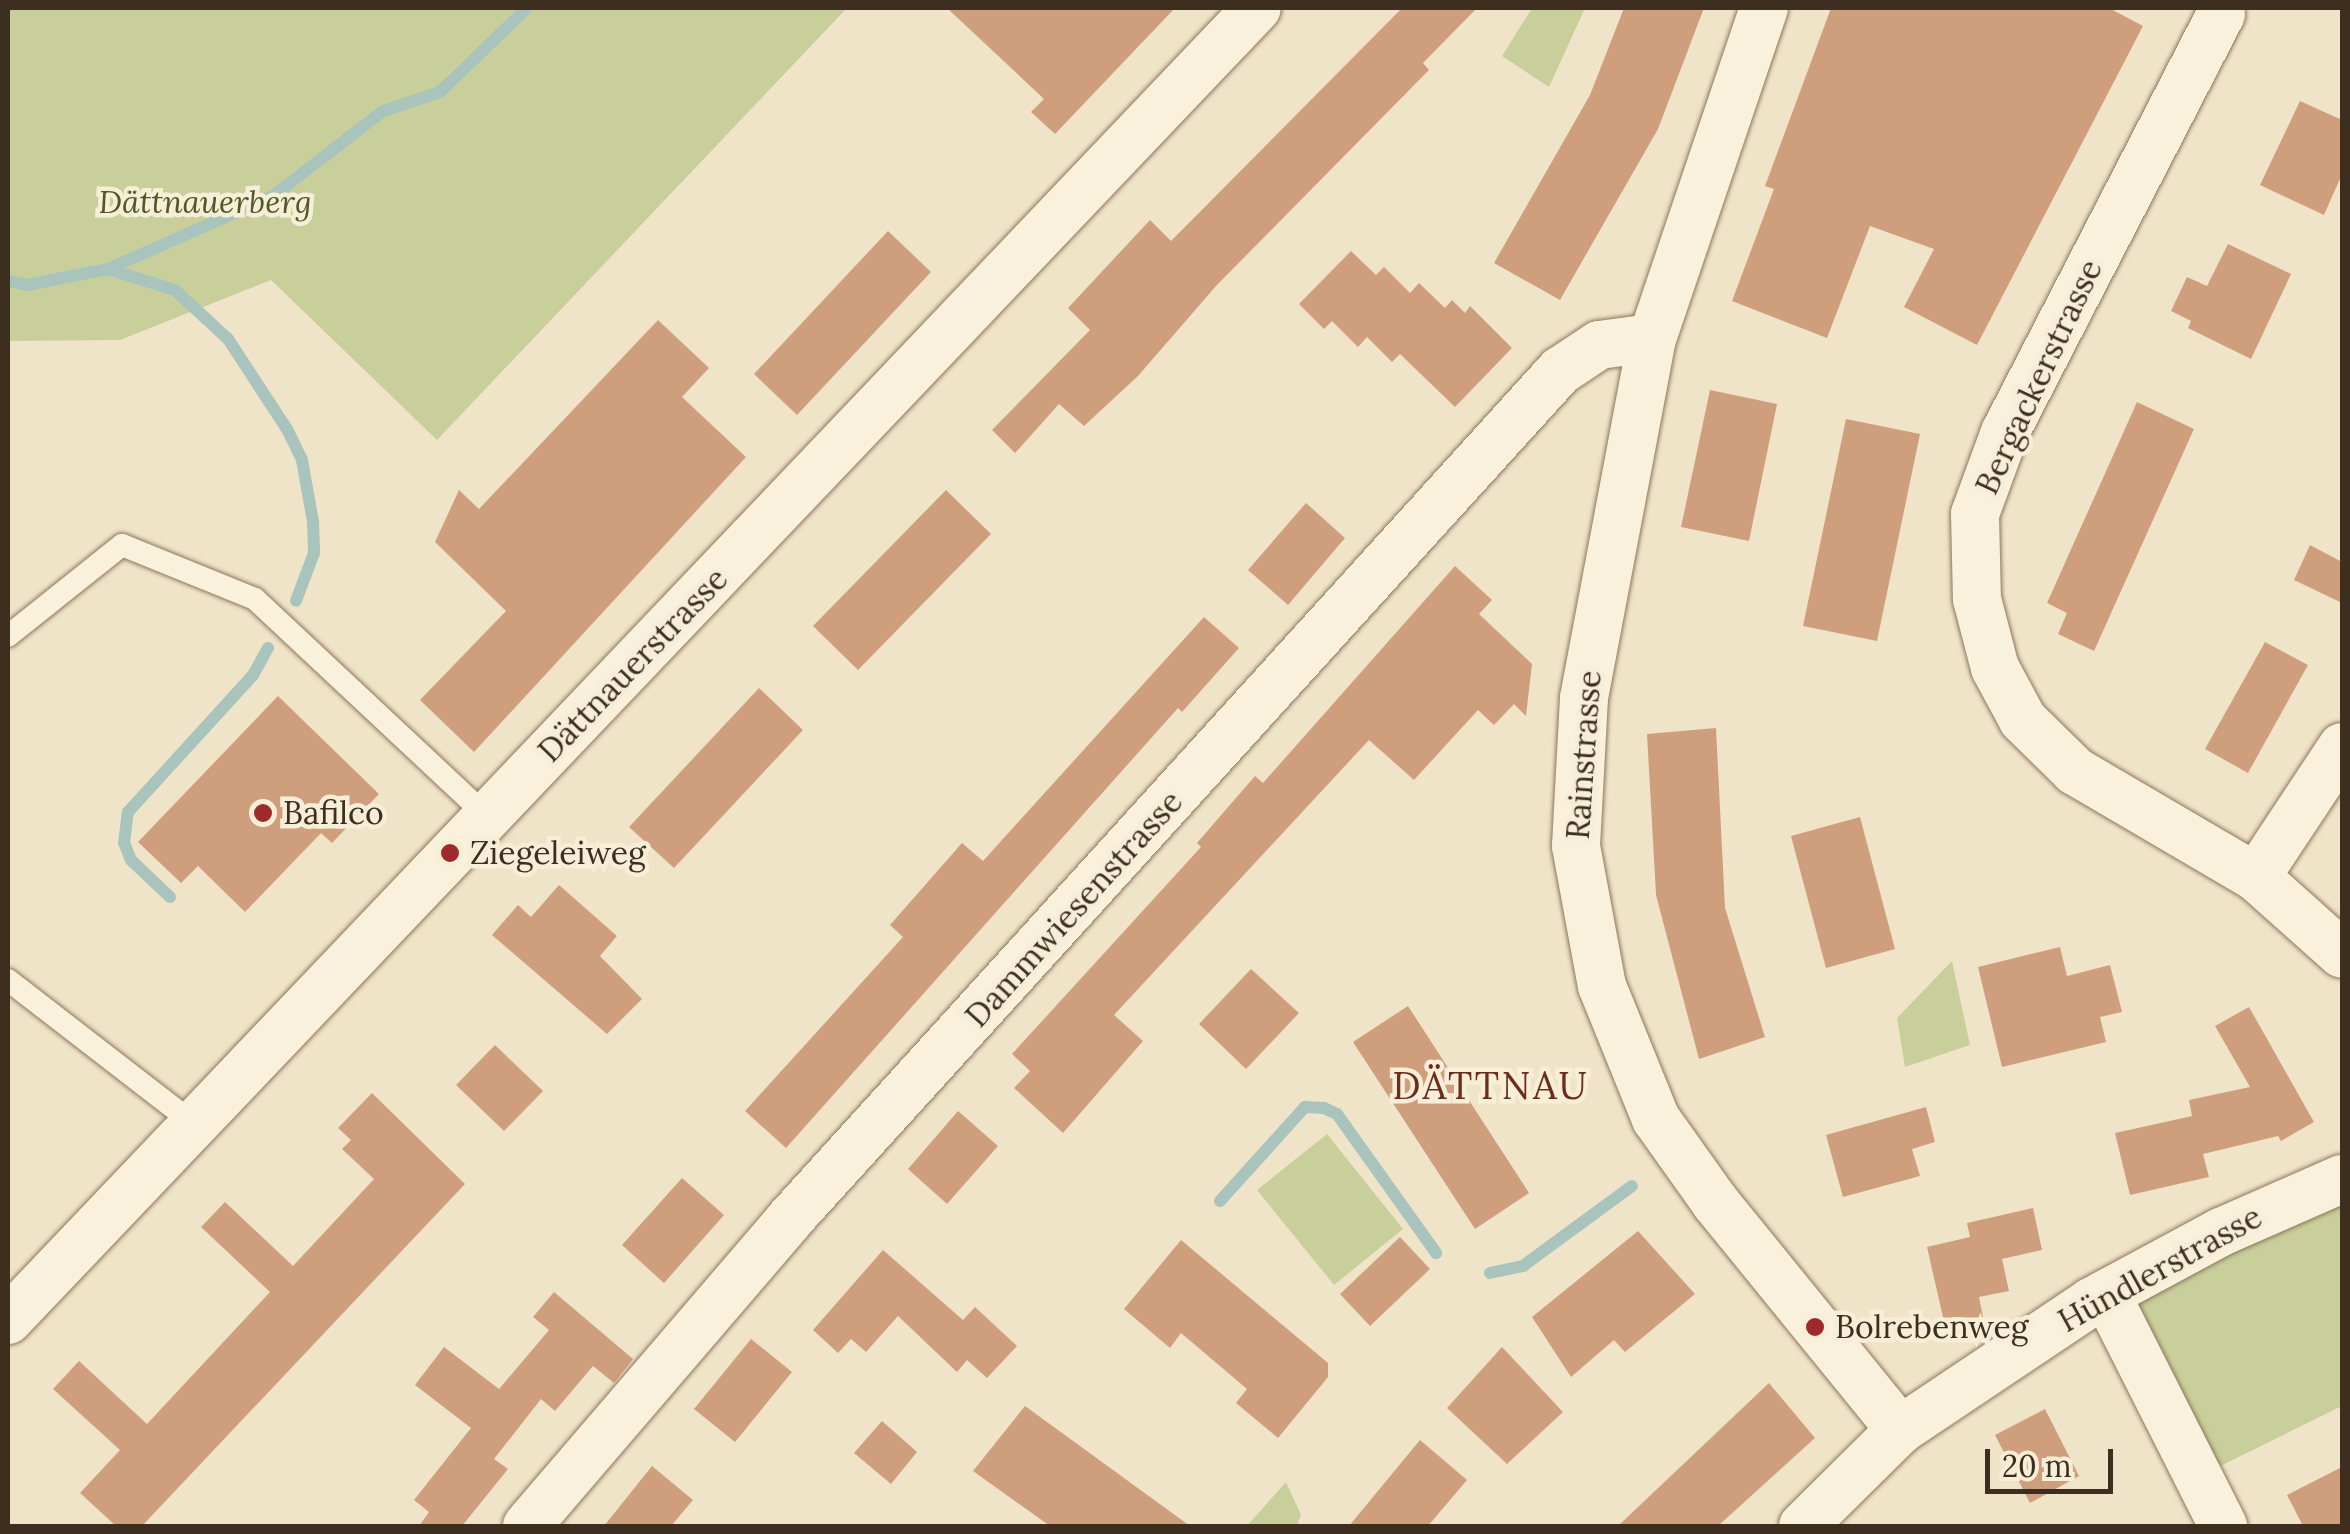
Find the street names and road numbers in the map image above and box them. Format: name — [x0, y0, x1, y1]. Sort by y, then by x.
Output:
street label: Bergackerstrasse — [1968, 253, 2110, 501]
street label: Dättnauerstrasse — [530, 560, 736, 770]
street label: Rainstrasse — [1559, 669, 1609, 841]
street label: Dammwiesenstrasse — [958, 783, 1190, 1035]
street label: Hündlerstrasse — [2052, 1197, 2268, 1341]

